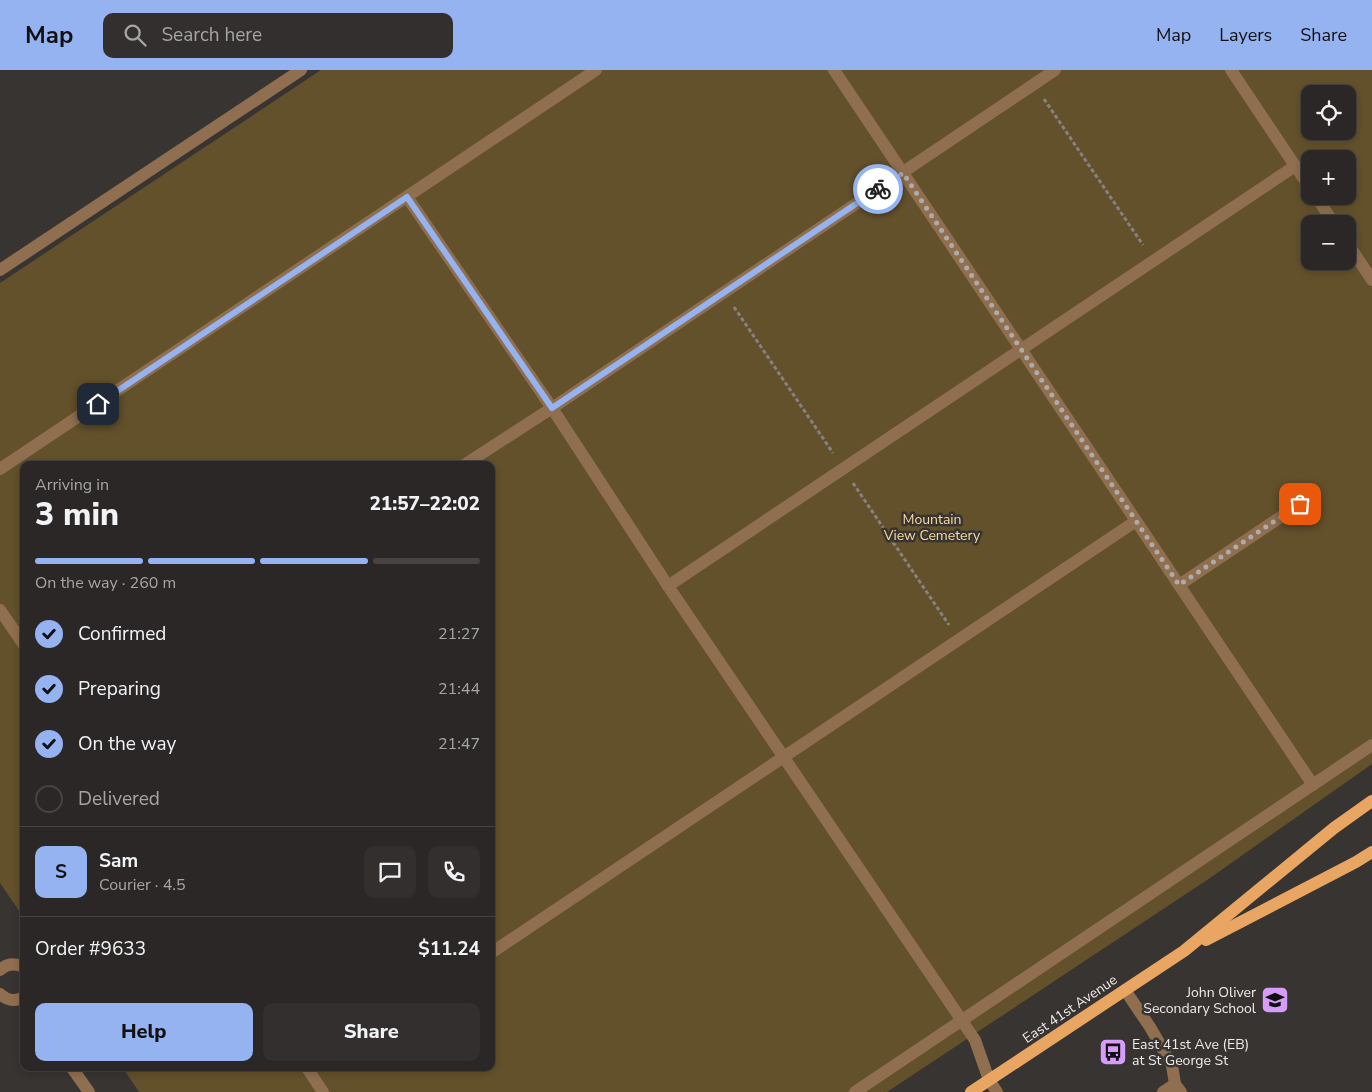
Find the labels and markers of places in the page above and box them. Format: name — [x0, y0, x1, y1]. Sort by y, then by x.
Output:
pin — [77, 383, 119, 425]
pin — [1279, 483, 1321, 525]
place label: John Oliver Secondary School — [1143, 983, 1257, 1018]
school or university icon: John Oliver Secondary School — [1260, 985, 1290, 1015]
place label: East 41st Ave (EB) at St George St — [1132, 1035, 1249, 1070]
bus stop icon: East 41st Ave (EB) at St George St — [1098, 1037, 1128, 1067]

